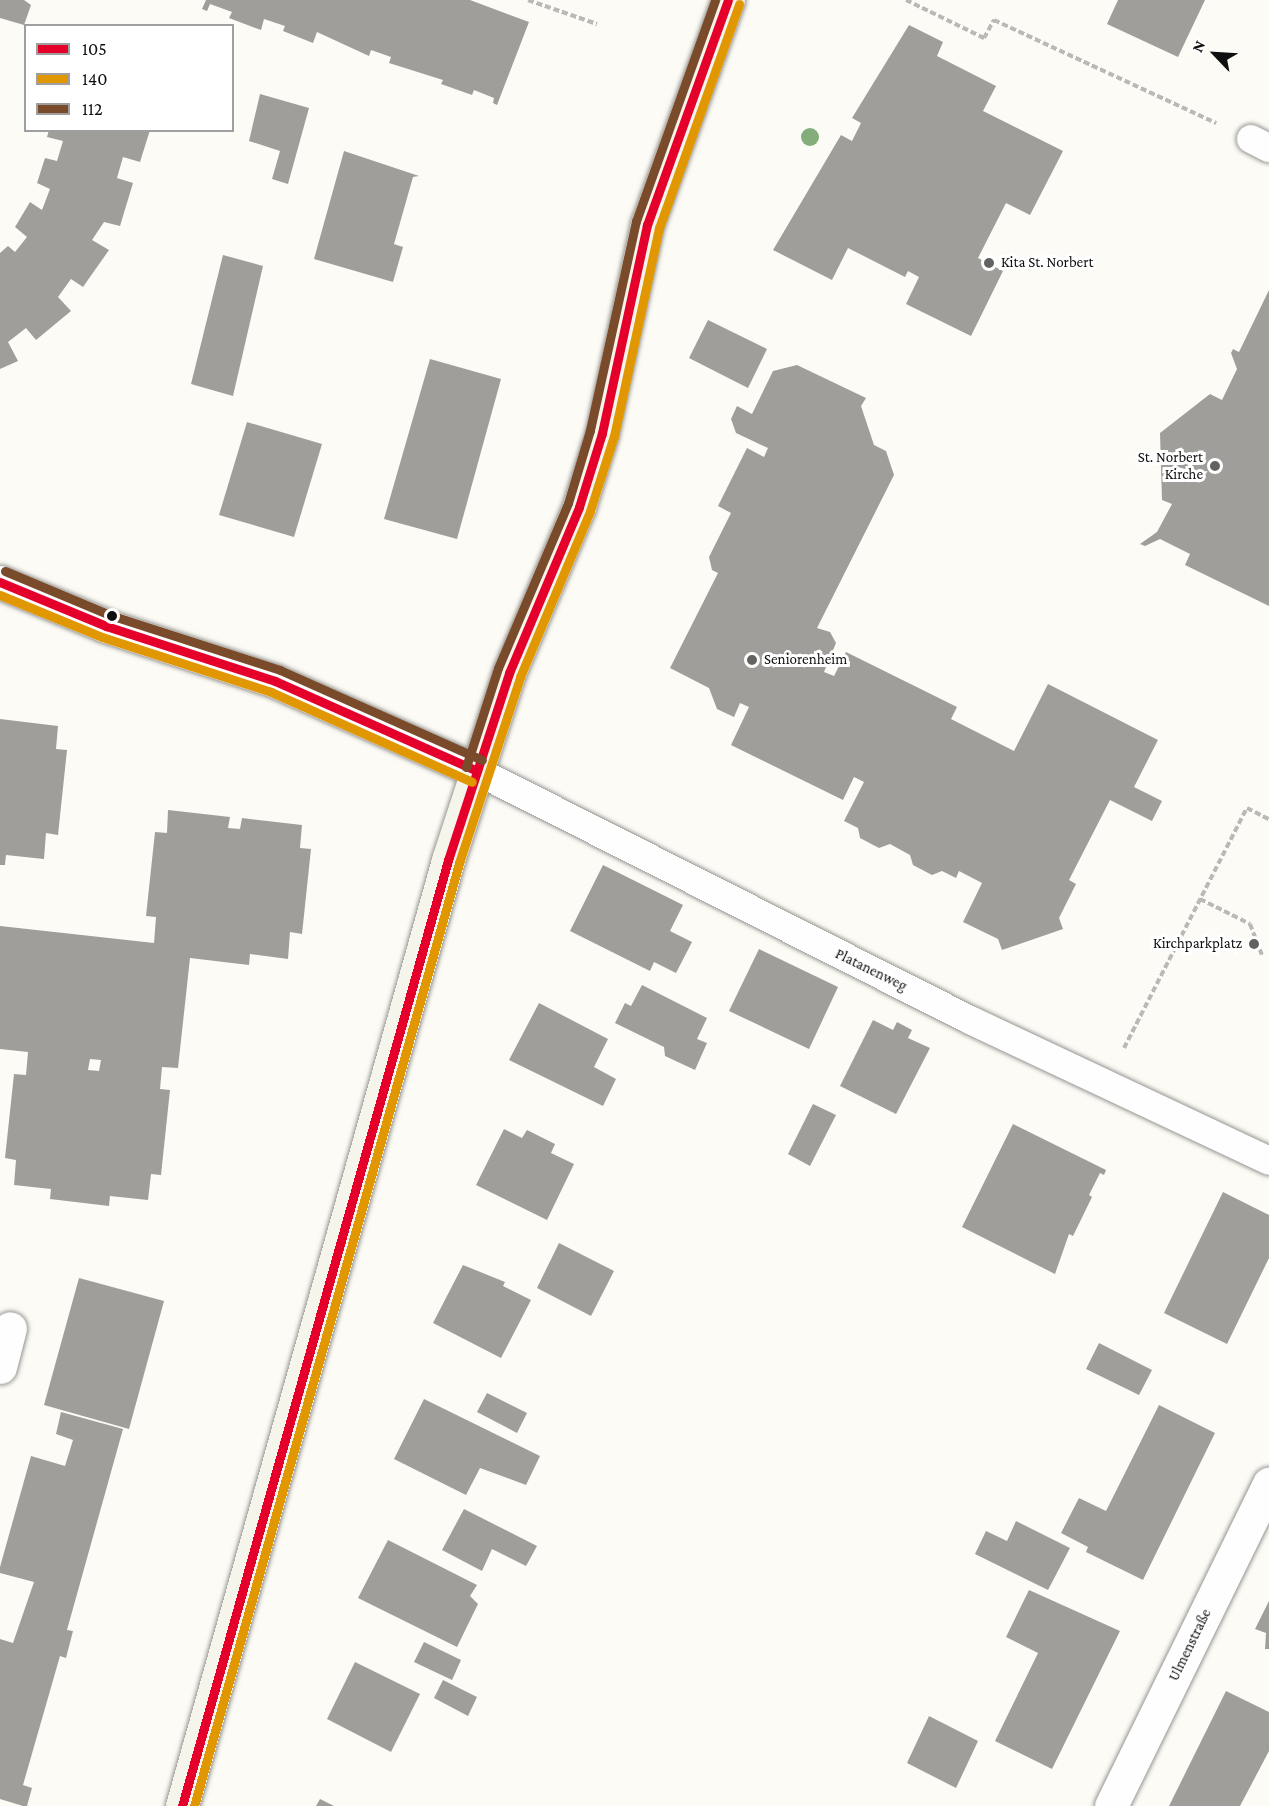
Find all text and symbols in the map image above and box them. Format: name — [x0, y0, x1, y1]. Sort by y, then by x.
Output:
legend — [24, 24, 234, 132]
north arrow — [1185, 24, 1245, 84]
text: N — [1188, 38, 1208, 55]
text: 105 — [82, 39, 107, 59]
text: 140 — [82, 69, 107, 89]
text: 112 — [82, 99, 103, 119]
place label: Kita St. Norbert — [1001, 254, 1093, 272]
marker: Kita St. Norbert — [982, 256, 996, 270]
place label: St. Norbert Kirche — [1138, 448, 1203, 483]
marker: St. Norbert Kirche — [1208, 459, 1222, 473]
unlabelled marker — [106, 610, 118, 622]
place label: Seniorenheim — [764, 651, 847, 669]
marker: Seniorenheim — [745, 653, 759, 667]
place label: Kirchparkplatz — [1153, 935, 1242, 953]
marker: Kirchparkplatz — [1247, 937, 1261, 951]
street label: Platanenweg — [832, 945, 910, 995]
street label: Ulmenstraße — [1165, 1606, 1215, 1684]

